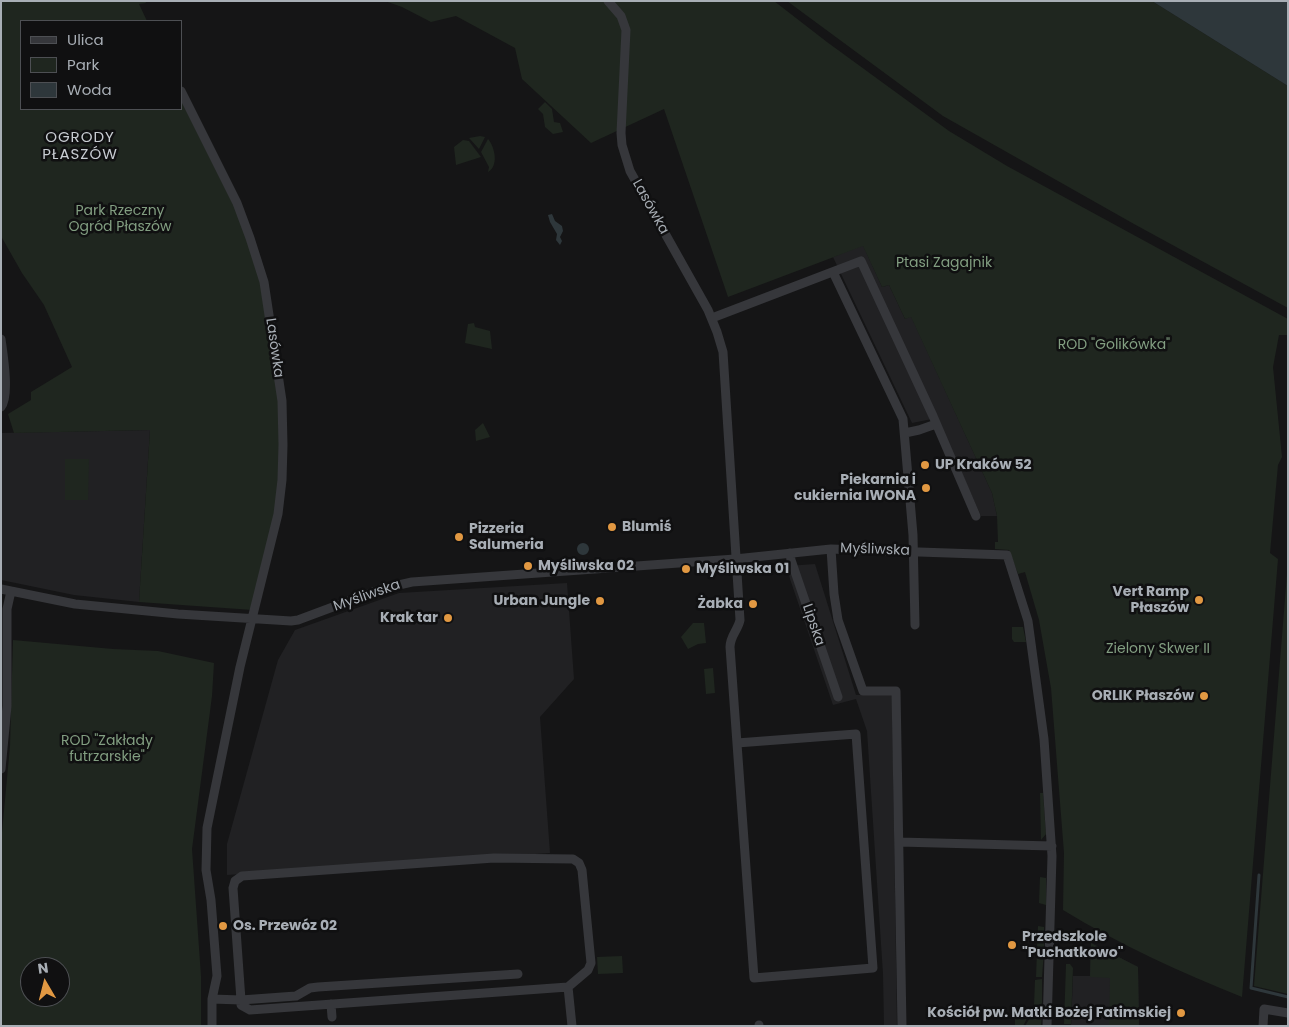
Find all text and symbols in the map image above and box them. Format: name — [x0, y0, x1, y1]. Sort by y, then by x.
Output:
legend — [20, 20, 182, 110]
text: Ulica — [67, 29, 104, 50]
text: Park — [67, 54, 99, 75]
text: Woda — [67, 79, 112, 100]
district label: OGRODY PŁASZÓW — [41, 129, 119, 164]
street label: Lasówka — [628, 177, 672, 237]
park label: Park Rzeczny Ogród Płaszów — [68, 203, 172, 236]
park label: Ptasi Zagajnik — [896, 255, 992, 271]
street label: Lasówka — [262, 317, 286, 379]
park label: ROD "Golikówka" — [1058, 337, 1170, 353]
place label: UP Kraków 52 — [935, 457, 1032, 473]
marker: UP Kraków 52 — [919, 459, 931, 471]
place label: Piekarnia i cukiernia IWONA — [794, 472, 916, 504]
marker: Piekarnia i cukiernia IWONA — [920, 482, 932, 494]
place label: Blumiś — [622, 519, 672, 535]
place label: Pizzeria Salumeria — [469, 521, 544, 554]
marker: Blumiś — [606, 521, 618, 533]
marker: Pizzeria Salumeria — [453, 531, 465, 543]
street label: Myśliwska — [840, 540, 910, 560]
place label: Myśliwska 02 — [538, 558, 634, 574]
marker: Myśliwska 02 — [522, 560, 534, 572]
place label: Myśliwska 01 — [696, 561, 789, 577]
marker: Myśliwska 01 — [680, 563, 692, 575]
street label: Myśliwska — [331, 577, 403, 615]
place label: Vert Ramp Płaszów — [1113, 584, 1189, 616]
place label: Urban Jungle — [493, 593, 590, 609]
marker: Vert Ramp Płaszów — [1193, 594, 1205, 606]
marker: Urban Jungle — [594, 595, 606, 607]
place label: Żabka — [697, 596, 743, 612]
marker: Żabka — [747, 598, 759, 610]
street label: Lipska — [798, 602, 828, 648]
place label: Krak tar — [380, 610, 438, 626]
marker: Krak tar — [442, 612, 454, 624]
park label: Zielony Skwer II — [1106, 641, 1210, 657]
place label: ORLIK Płaszów — [1092, 688, 1194, 704]
marker: ORLIK Płaszów — [1198, 690, 1210, 702]
park label: ROD "Zakłady futrzarskie" — [61, 733, 153, 766]
place label: Os. Przewóz 02 — [233, 918, 337, 934]
marker: Os. Przewóz 02 — [217, 920, 229, 932]
place label: Przedszkole "Puchatkowo" — [1022, 929, 1123, 962]
marker: Przedszkole "Puchatkowo" — [1006, 939, 1018, 951]
north arrow — [20, 957, 70, 1007]
text: N — [36, 958, 50, 979]
place label: Kościół pw. Matki Bożej Fatimskiej — [927, 1005, 1171, 1021]
marker: Kościół pw. Matki Bożej Fatimskiej — [1175, 1007, 1187, 1019]

